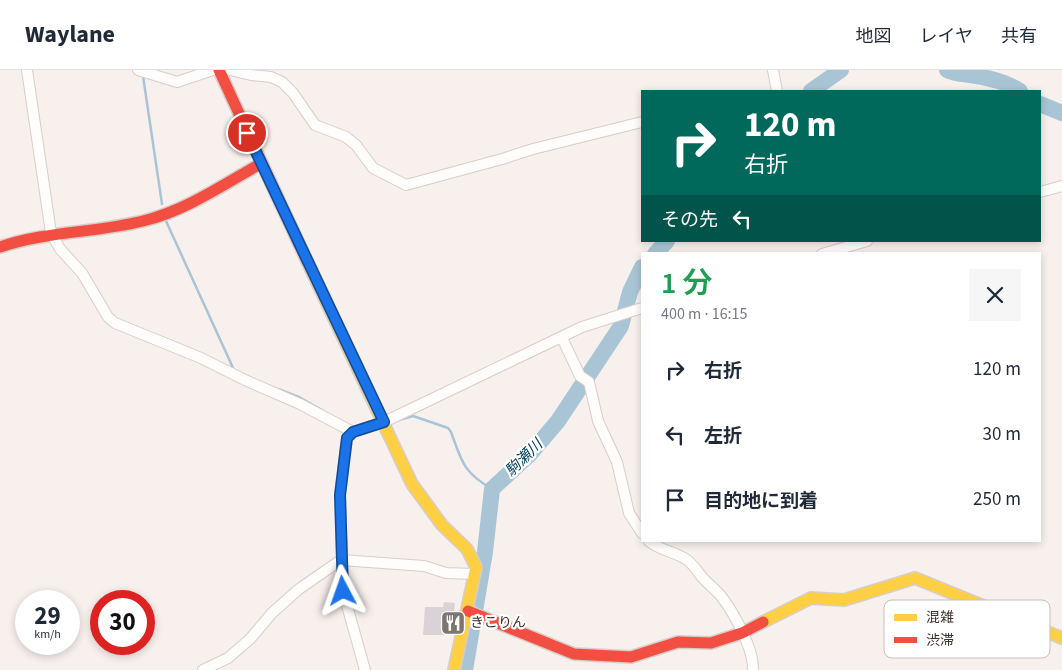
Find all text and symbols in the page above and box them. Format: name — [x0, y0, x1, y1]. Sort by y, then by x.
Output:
text: Waylane — [25, 17, 115, 52]
text: 地図 — [856, 24, 892, 49]
text: レイヤ — [920, 24, 973, 49]
text: 共有 — [1001, 24, 1037, 49]
text: 120 m — [744, 100, 836, 150]
icon: right — [661, 110, 726, 175]
pin — [226, 112, 268, 154]
icon: arrive — [233, 119, 261, 147]
text: 右折 — [744, 149, 788, 181]
icon: left — [728, 205, 756, 233]
text: その先 — [661, 207, 718, 234]
text: 1 分 — [661, 262, 712, 305]
button: close — [969, 269, 1021, 321]
text: 400 m · 16:15 — [661, 303, 748, 325]
icon: right — [661, 356, 689, 384]
text: 120 m — [973, 356, 1021, 383]
text: 右折 — [704, 358, 742, 385]
icon: left — [661, 421, 689, 449]
text: 30 m — [983, 421, 1021, 448]
text: 左折 — [704, 423, 742, 450]
water label: 駒瀬川 — [501, 433, 549, 481]
icon: arrive — [661, 486, 689, 514]
text: 250 m — [973, 486, 1021, 513]
text: 目的地に到着 — [704, 488, 818, 515]
position arrow — [316, 564, 368, 616]
speed limit sign: 30 — [90, 590, 155, 655]
text: 29 — [34, 598, 61, 634]
legend — [884, 600, 1050, 658]
text: 混雑 — [926, 608, 954, 628]
restaurant icon: きこりん — [440, 610, 466, 636]
place label: きこりん — [470, 613, 526, 633]
text: km/h — [34, 626, 61, 643]
text: 渋滞 — [926, 631, 954, 651]

